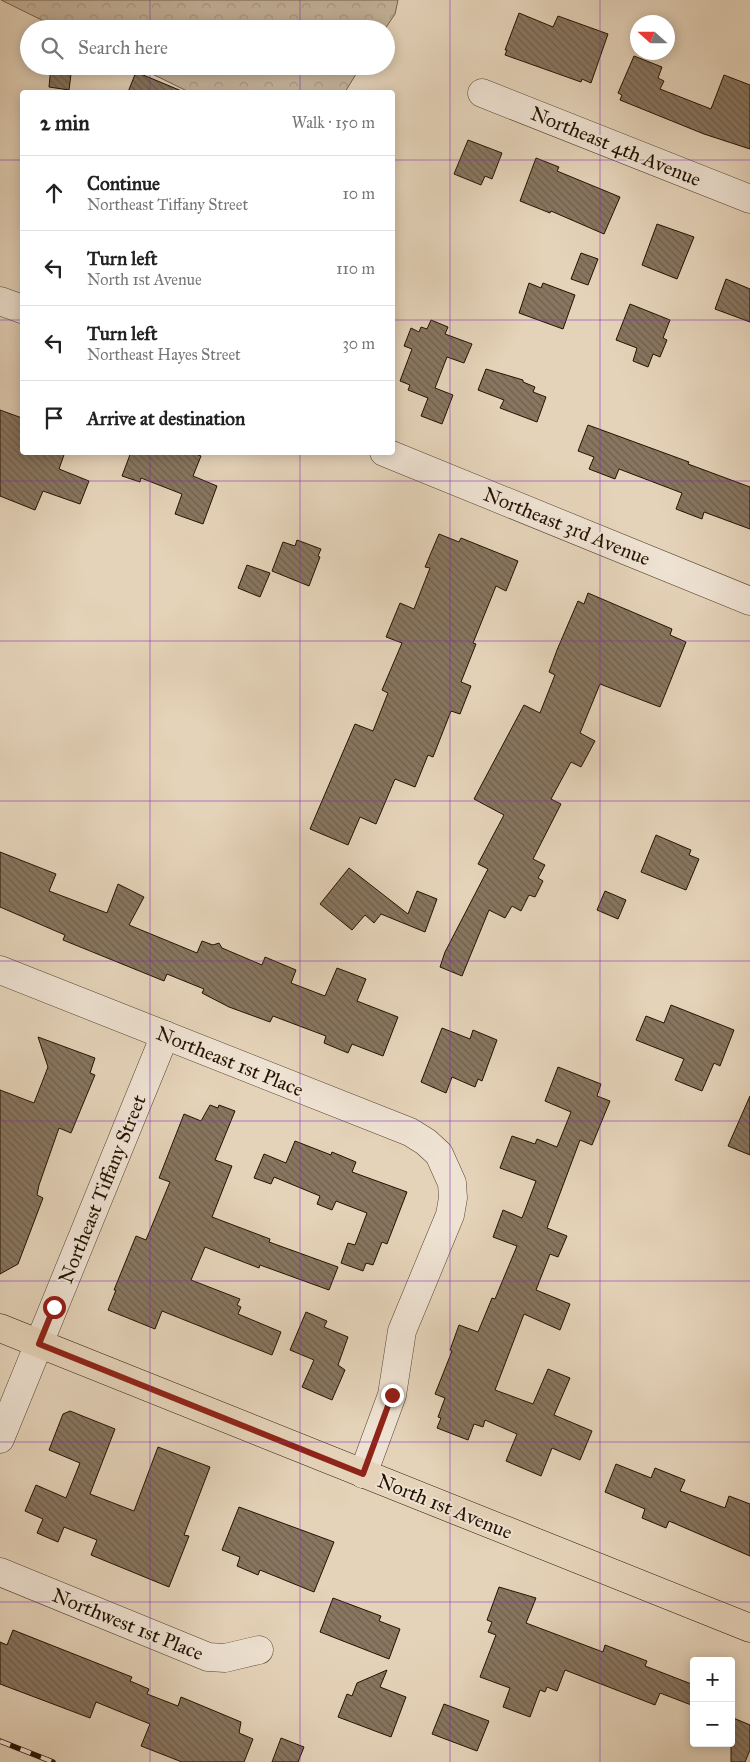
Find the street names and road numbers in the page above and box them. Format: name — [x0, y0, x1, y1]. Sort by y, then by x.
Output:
street label: Northeast 4th Avenue — [527, 101, 705, 191]
street label: Northeast 3rd Avenue — [480, 482, 654, 570]
street label: Northeast 1st Place — [153, 1021, 307, 1101]
street label: Northeast Tiffany Street — [53, 1091, 151, 1287]
street label: North 1st Avenue — [374, 1468, 516, 1544]
street label: Northwest 1st Place — [49, 1583, 207, 1665]

